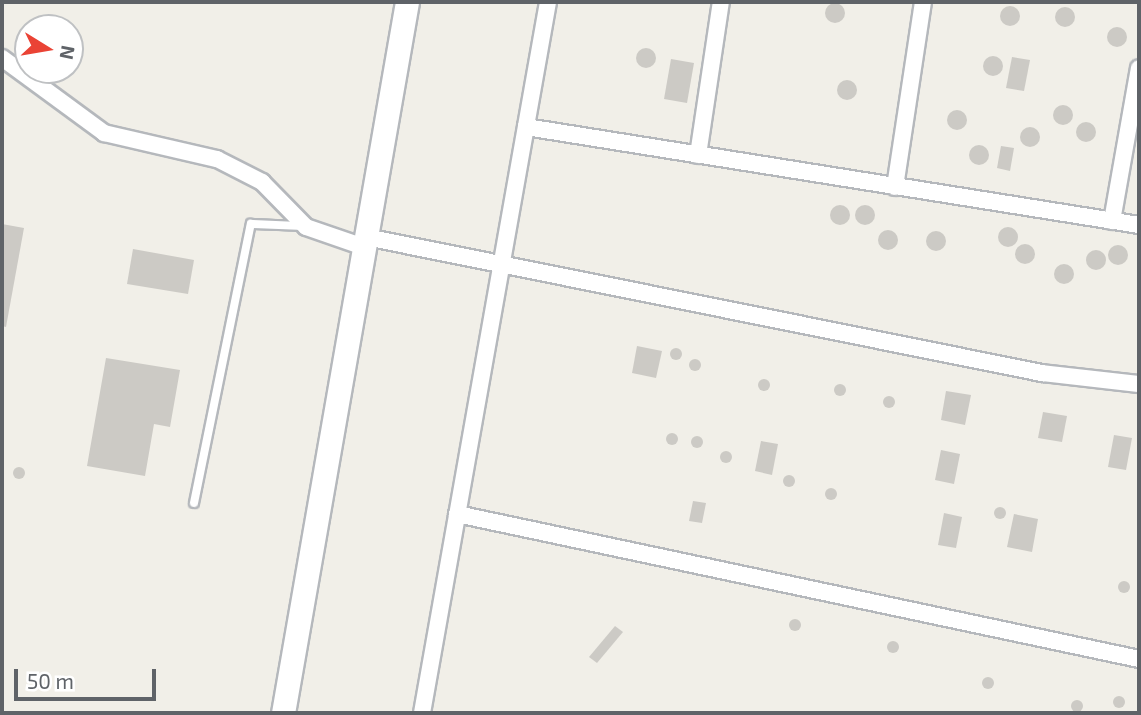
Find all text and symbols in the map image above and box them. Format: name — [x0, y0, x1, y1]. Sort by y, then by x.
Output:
north arrow — [14, 14, 84, 84]
text: N — [56, 44, 81, 62]
scale bar — [18, 656, 159, 700]
text: 50 m — [27, 668, 74, 693]

